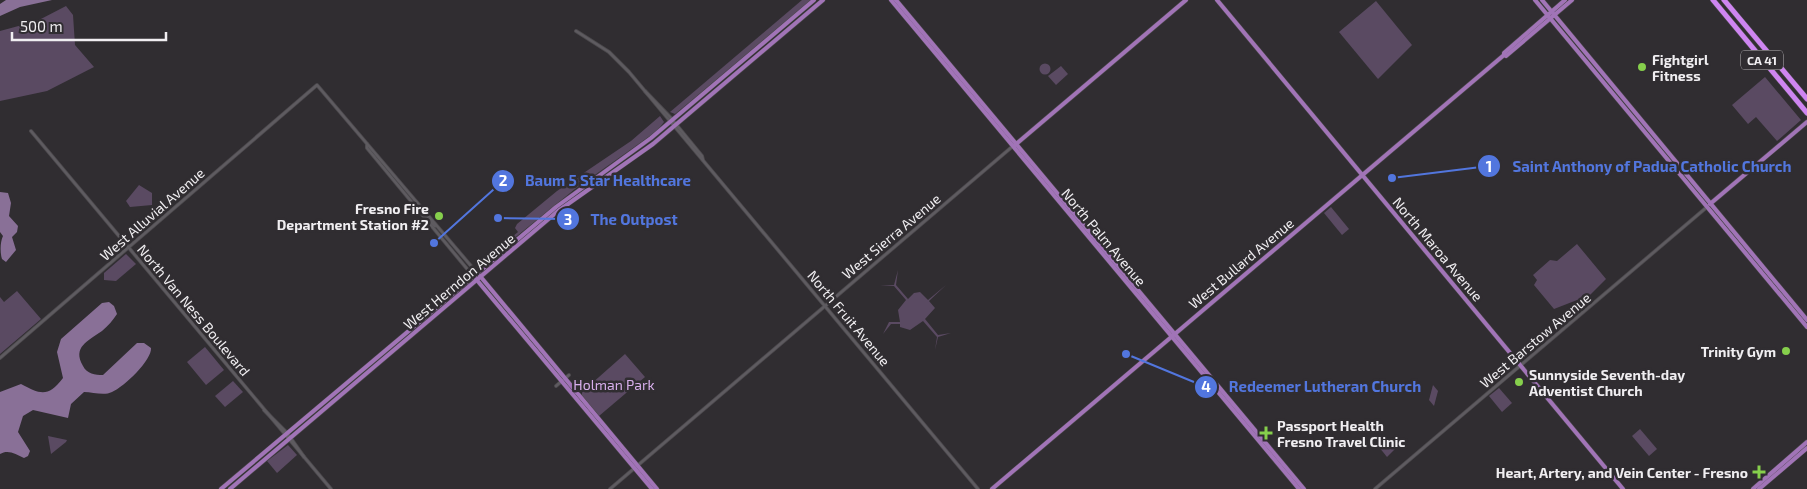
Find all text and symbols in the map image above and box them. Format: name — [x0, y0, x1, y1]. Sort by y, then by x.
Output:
scale bar — [12, 10, 166, 42]
text: 500 m — [20, 17, 63, 35]
road number: CA 41 — [1741, 50, 1783, 70]
place label: Fightgirl Fitness — [1652, 51, 1709, 84]
marker: Fightgirl Fitness — [1636, 61, 1648, 73]
callout: Saint Anthony of Padua Catholic Church — [1477, 151, 1802, 181]
text: 1 — [1486, 157, 1492, 175]
text: Saint Anthony of Padua Catholic Church — [1513, 157, 1791, 176]
street label: West Alluvial Avenue — [96, 164, 208, 264]
callout: Baum 5 Star Healthcare — [490, 166, 701, 196]
text: 2 — [499, 171, 508, 189]
text: Baum 5 Star Healthcare — [525, 171, 691, 189]
street label: North Palm Avenue — [1058, 185, 1150, 289]
street label: West Sierra Avenue — [838, 190, 944, 282]
street label: North Maroa Avenue — [1389, 193, 1487, 305]
place label: Fresno Fire Department Station #2 — [277, 200, 429, 233]
callout: The Outpost — [556, 204, 688, 234]
marker: Fresno Fire Department Station #2 — [433, 210, 445, 222]
text: 3 — [564, 210, 572, 228]
text: The Outpost — [590, 210, 678, 228]
street label: West Bullard Avenue — [1185, 214, 1297, 312]
street label: West Herndon Avenue — [400, 229, 518, 333]
street label: North Van Ness Boulevard — [134, 241, 254, 379]
street label: North Fruit Avenue — [804, 267, 894, 369]
street label: West Barstow Avenue — [1476, 289, 1594, 391]
place label: Trinity Gym — [1701, 343, 1776, 360]
marker: Trinity Gym — [1780, 345, 1792, 357]
place label: Sunnyside Seventh-day Adventist Church — [1529, 366, 1685, 399]
callout: Redeemer Lutheran Church — [1193, 372, 1431, 402]
park label: Holman Park — [573, 376, 655, 393]
marker: Sunnyside Seventh-day Adventist Church — [1513, 376, 1525, 388]
text: 4 — [1201, 377, 1211, 395]
text: Redeemer Lutheran Church — [1229, 377, 1421, 395]
place label: Passport Health Fresno Travel Clinic — [1277, 417, 1406, 450]
marker: Passport Health Fresno Travel Clinic — [1259, 426, 1273, 440]
place label: Heart, Artery, and Vein Center - Fresno — [1496, 464, 1748, 481]
marker: Heart, Artery, and Vein Center - Fresno — [1752, 465, 1766, 479]

